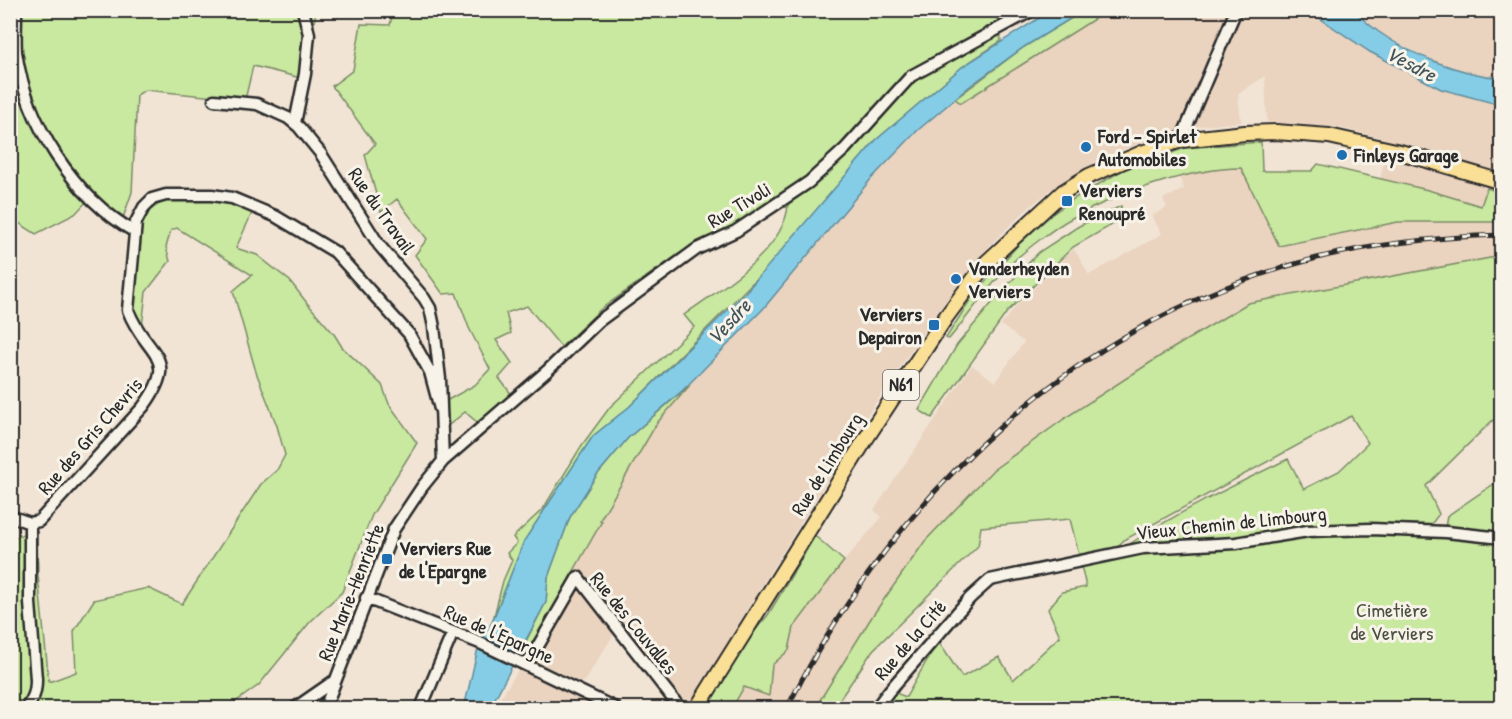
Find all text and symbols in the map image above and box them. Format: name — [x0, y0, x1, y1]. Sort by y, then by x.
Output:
water label: Vesdre — [1381, 38, 1443, 90]
place label: Ford - Spirlet Automobiles — [1097, 122, 1198, 172]
marker: Ford - Spirlet Automobiles — [1079, 140, 1093, 154]
place label: Finleys Garage — [1353, 141, 1459, 169]
marker: Finleys Garage — [1335, 148, 1349, 162]
street label: Rue du Travail — [343, 162, 423, 260]
street label: Rue Tivoli — [702, 175, 775, 234]
place label: Verviers Renoupré — [1079, 176, 1145, 227]
marker: Verviers Renoupré — [1060, 194, 1074, 208]
place label: Vanderheyden Verviers — [968, 254, 1069, 304]
marker: Vanderheyden Verviers — [949, 272, 963, 286]
water label: Vesdre — [700, 291, 758, 351]
place label: Verviers Depairon — [859, 300, 922, 351]
marker: Verviers Depairon — [927, 318, 941, 332]
road number: N61 — [883, 370, 919, 400]
street label: Rue des Gris Chevris — [31, 371, 148, 500]
street label: Rue de Limbourg — [784, 407, 869, 520]
street label: Vieux Chemin de Limbourg — [1135, 499, 1327, 546]
street label: Rue Marie-Henriette — [311, 519, 390, 664]
place label: Verviers Rue de l'Epargne — [399, 534, 491, 585]
marker: Verviers Rue de l'Epargne — [380, 552, 394, 566]
street label: Rue des Couvalles — [585, 566, 684, 680]
street label: Rue de la Cité — [867, 594, 952, 686]
park label: Cimetière de Verviers — [1350, 596, 1434, 646]
street label: Rue de l'Epargne — [440, 597, 558, 670]

